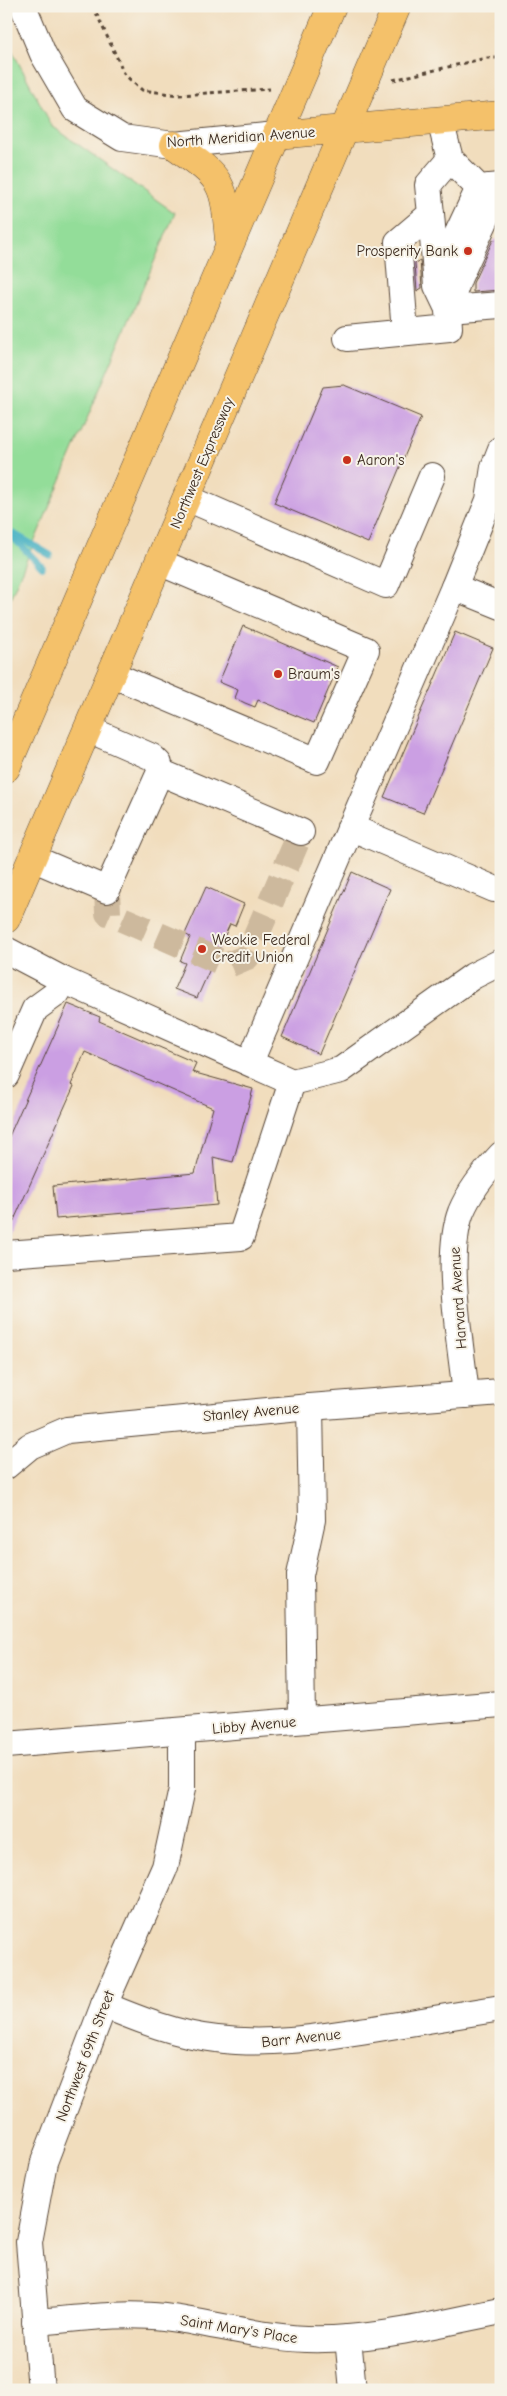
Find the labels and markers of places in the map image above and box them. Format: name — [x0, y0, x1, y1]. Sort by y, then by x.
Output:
place label: Prosperity Bank — [356, 242, 459, 260]
marker: Prosperity Bank — [462, 245, 474, 257]
place label: Aaron's — [357, 451, 405, 469]
marker: Aaron's — [341, 454, 353, 466]
place label: Braum's — [288, 665, 340, 683]
marker: Braum's — [272, 668, 284, 680]
place label: Weokie Federal Credit Union — [212, 931, 310, 966]
marker: Weokie Federal Credit Union — [196, 943, 208, 955]

